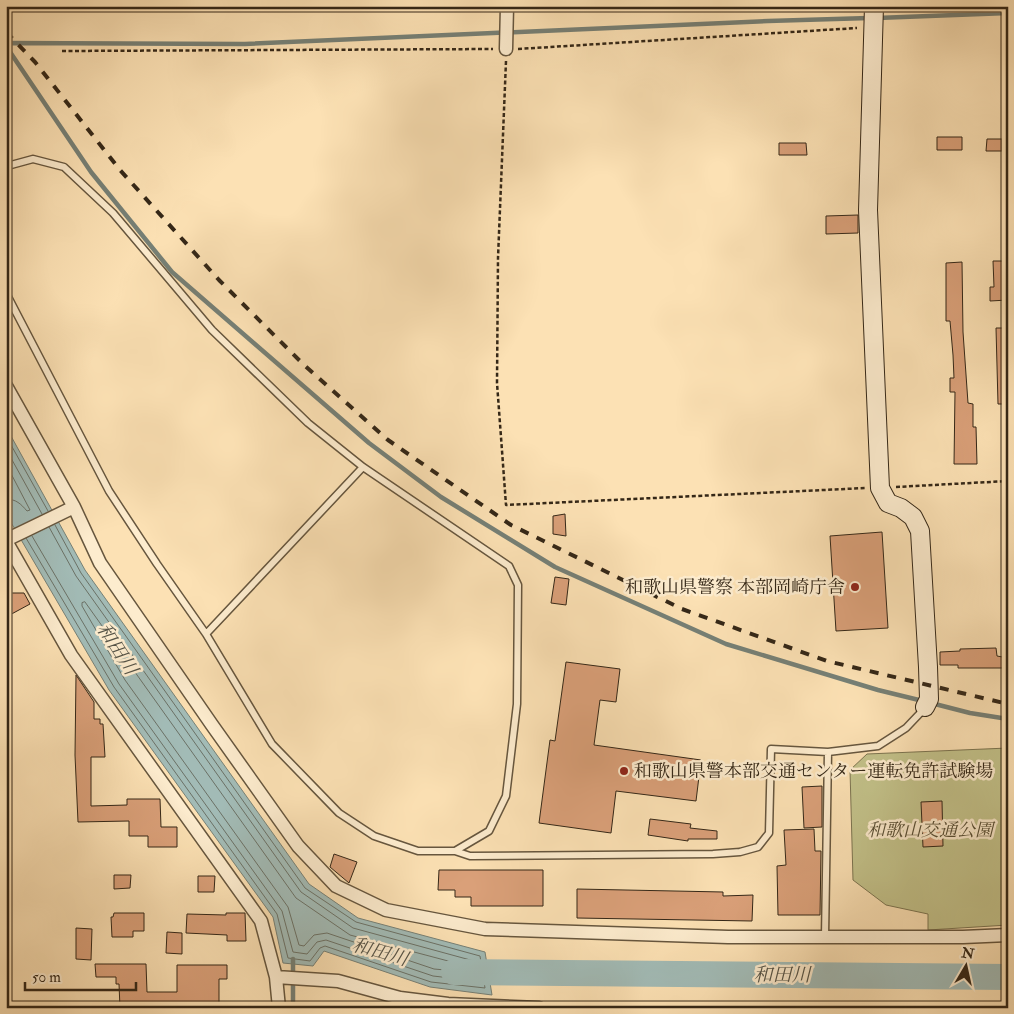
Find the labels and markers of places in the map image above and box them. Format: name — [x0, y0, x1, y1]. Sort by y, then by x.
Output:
place label: 和歌山県警察 本部岡崎庁舎 — [625, 576, 845, 599]
marker: 和歌山県警察 本部岡崎庁舎 — [849, 581, 861, 593]
place label: 和歌山県警本部交通センター運転免許試験場 — [634, 760, 993, 783]
marker: 和歌山県警本部交通センター運転免許試験場 — [618, 765, 630, 777]

